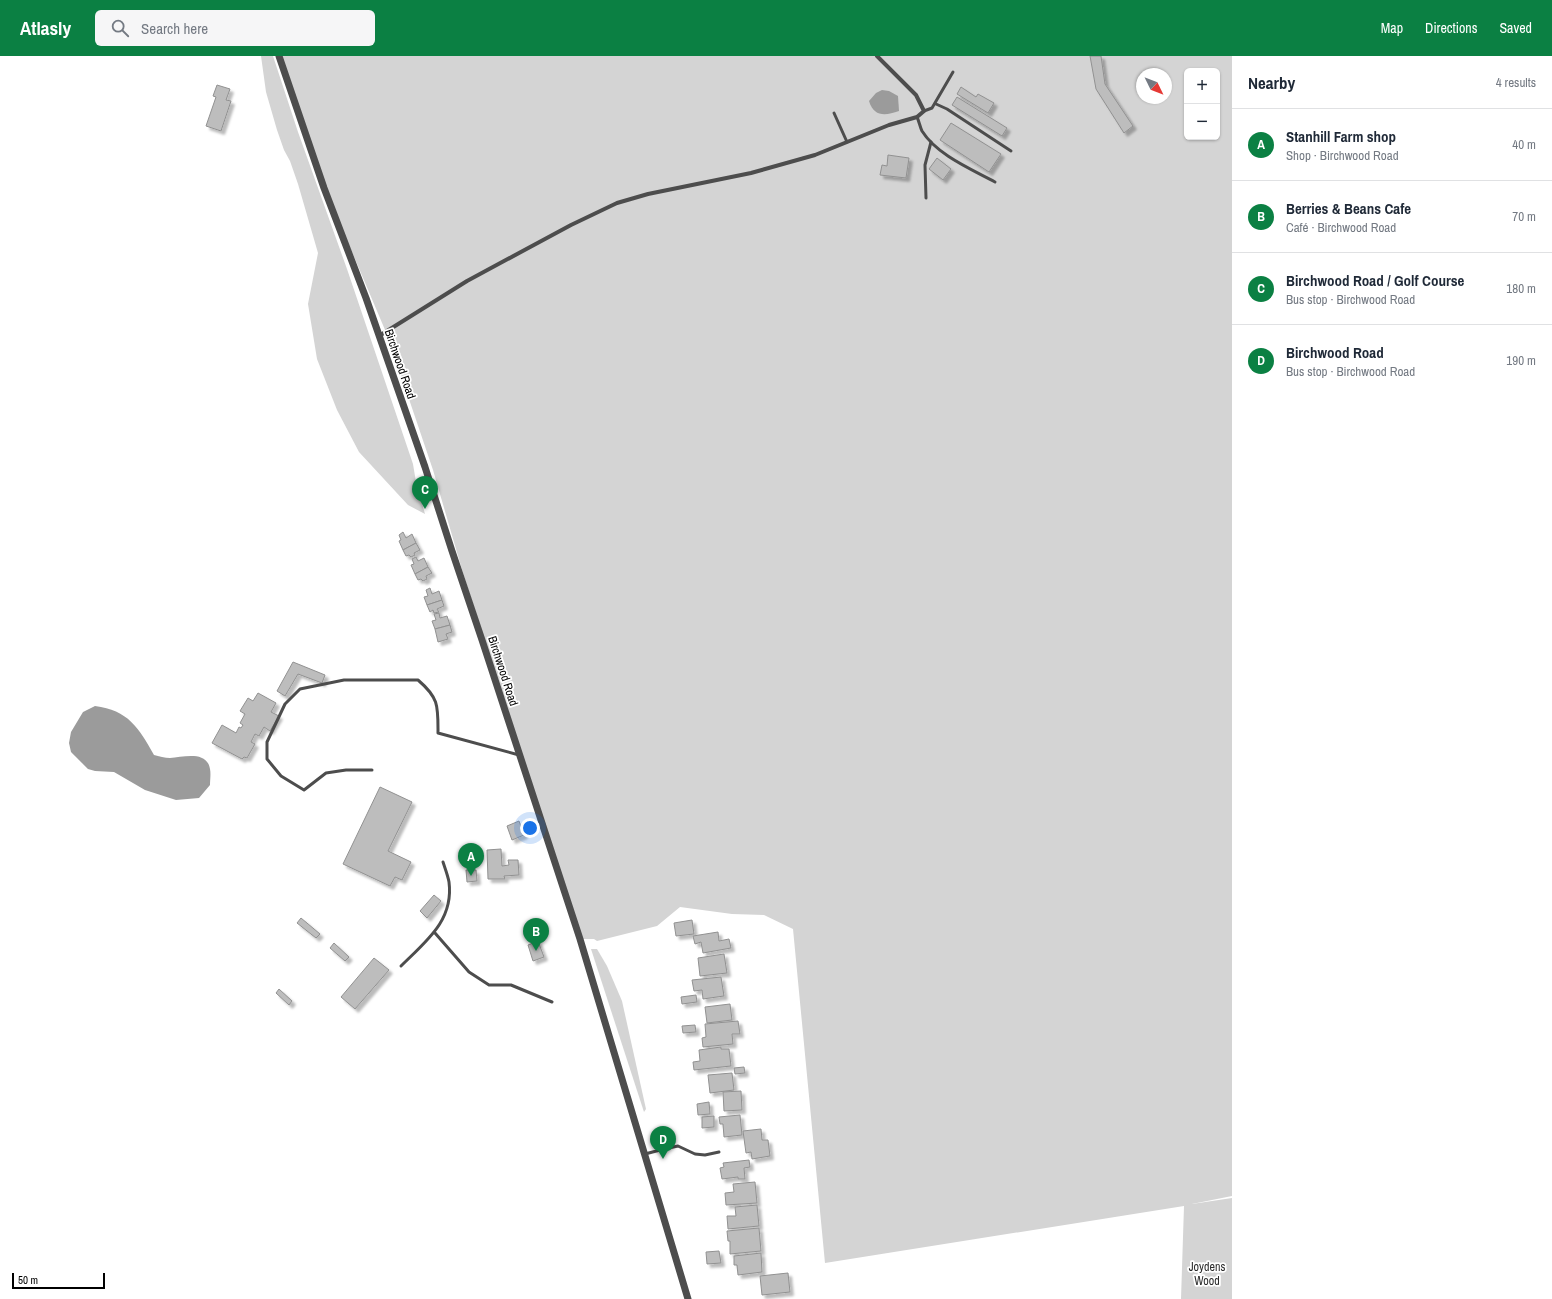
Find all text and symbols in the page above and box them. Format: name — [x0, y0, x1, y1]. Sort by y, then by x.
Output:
search box — [95, 10, 375, 46]
text: Atlasly — [20, 15, 71, 41]
icon: search — [109, 17, 131, 39]
text: Search here — [141, 18, 208, 39]
text: Map — [1381, 19, 1403, 37]
text: Directions — [1425, 19, 1477, 37]
text: Saved — [1499, 19, 1532, 37]
north arrow — [1136, 68, 1172, 104]
map controls — [1184, 68, 1220, 140]
button: + — [1184, 68, 1220, 104]
text: Nearby — [1248, 71, 1295, 94]
text: 4 results — [1496, 74, 1536, 91]
button: − — [1184, 104, 1220, 140]
text: Stanhill Farm shop — [1286, 126, 1396, 147]
text: A — [1257, 136, 1265, 153]
text: 40 m — [1512, 136, 1536, 153]
text: Shop · Birchwood Road — [1286, 147, 1399, 164]
text: Berries & Beans Cafe — [1286, 198, 1411, 219]
text: B — [1257, 208, 1265, 225]
text: 70 m — [1512, 208, 1536, 225]
text: Café · Birchwood Road — [1286, 219, 1396, 236]
text: Birchwood Road / Golf Course — [1286, 270, 1464, 291]
text: C — [1257, 280, 1265, 297]
text: 180 m — [1506, 280, 1536, 297]
text: Bus stop · Birchwood Road — [1286, 291, 1415, 308]
street label: Birchwood Road — [381, 327, 419, 401]
text: Birchwood Road — [1286, 342, 1384, 363]
text: D — [1257, 352, 1265, 369]
text: 190 m — [1506, 352, 1536, 369]
text: Bus stop · Birchwood Road — [1286, 363, 1415, 380]
pin: C — [412, 476, 438, 509]
street label: Birchwood Road — [484, 634, 522, 708]
your location — [520, 818, 540, 838]
pin: A — [458, 843, 484, 876]
pin: B — [523, 918, 549, 951]
pin: D — [650, 1126, 676, 1159]
park label: Joydens Wood — [1189, 1259, 1225, 1289]
scale bar — [12, 1271, 105, 1290]
text: 50 m — [18, 1273, 38, 1287]

